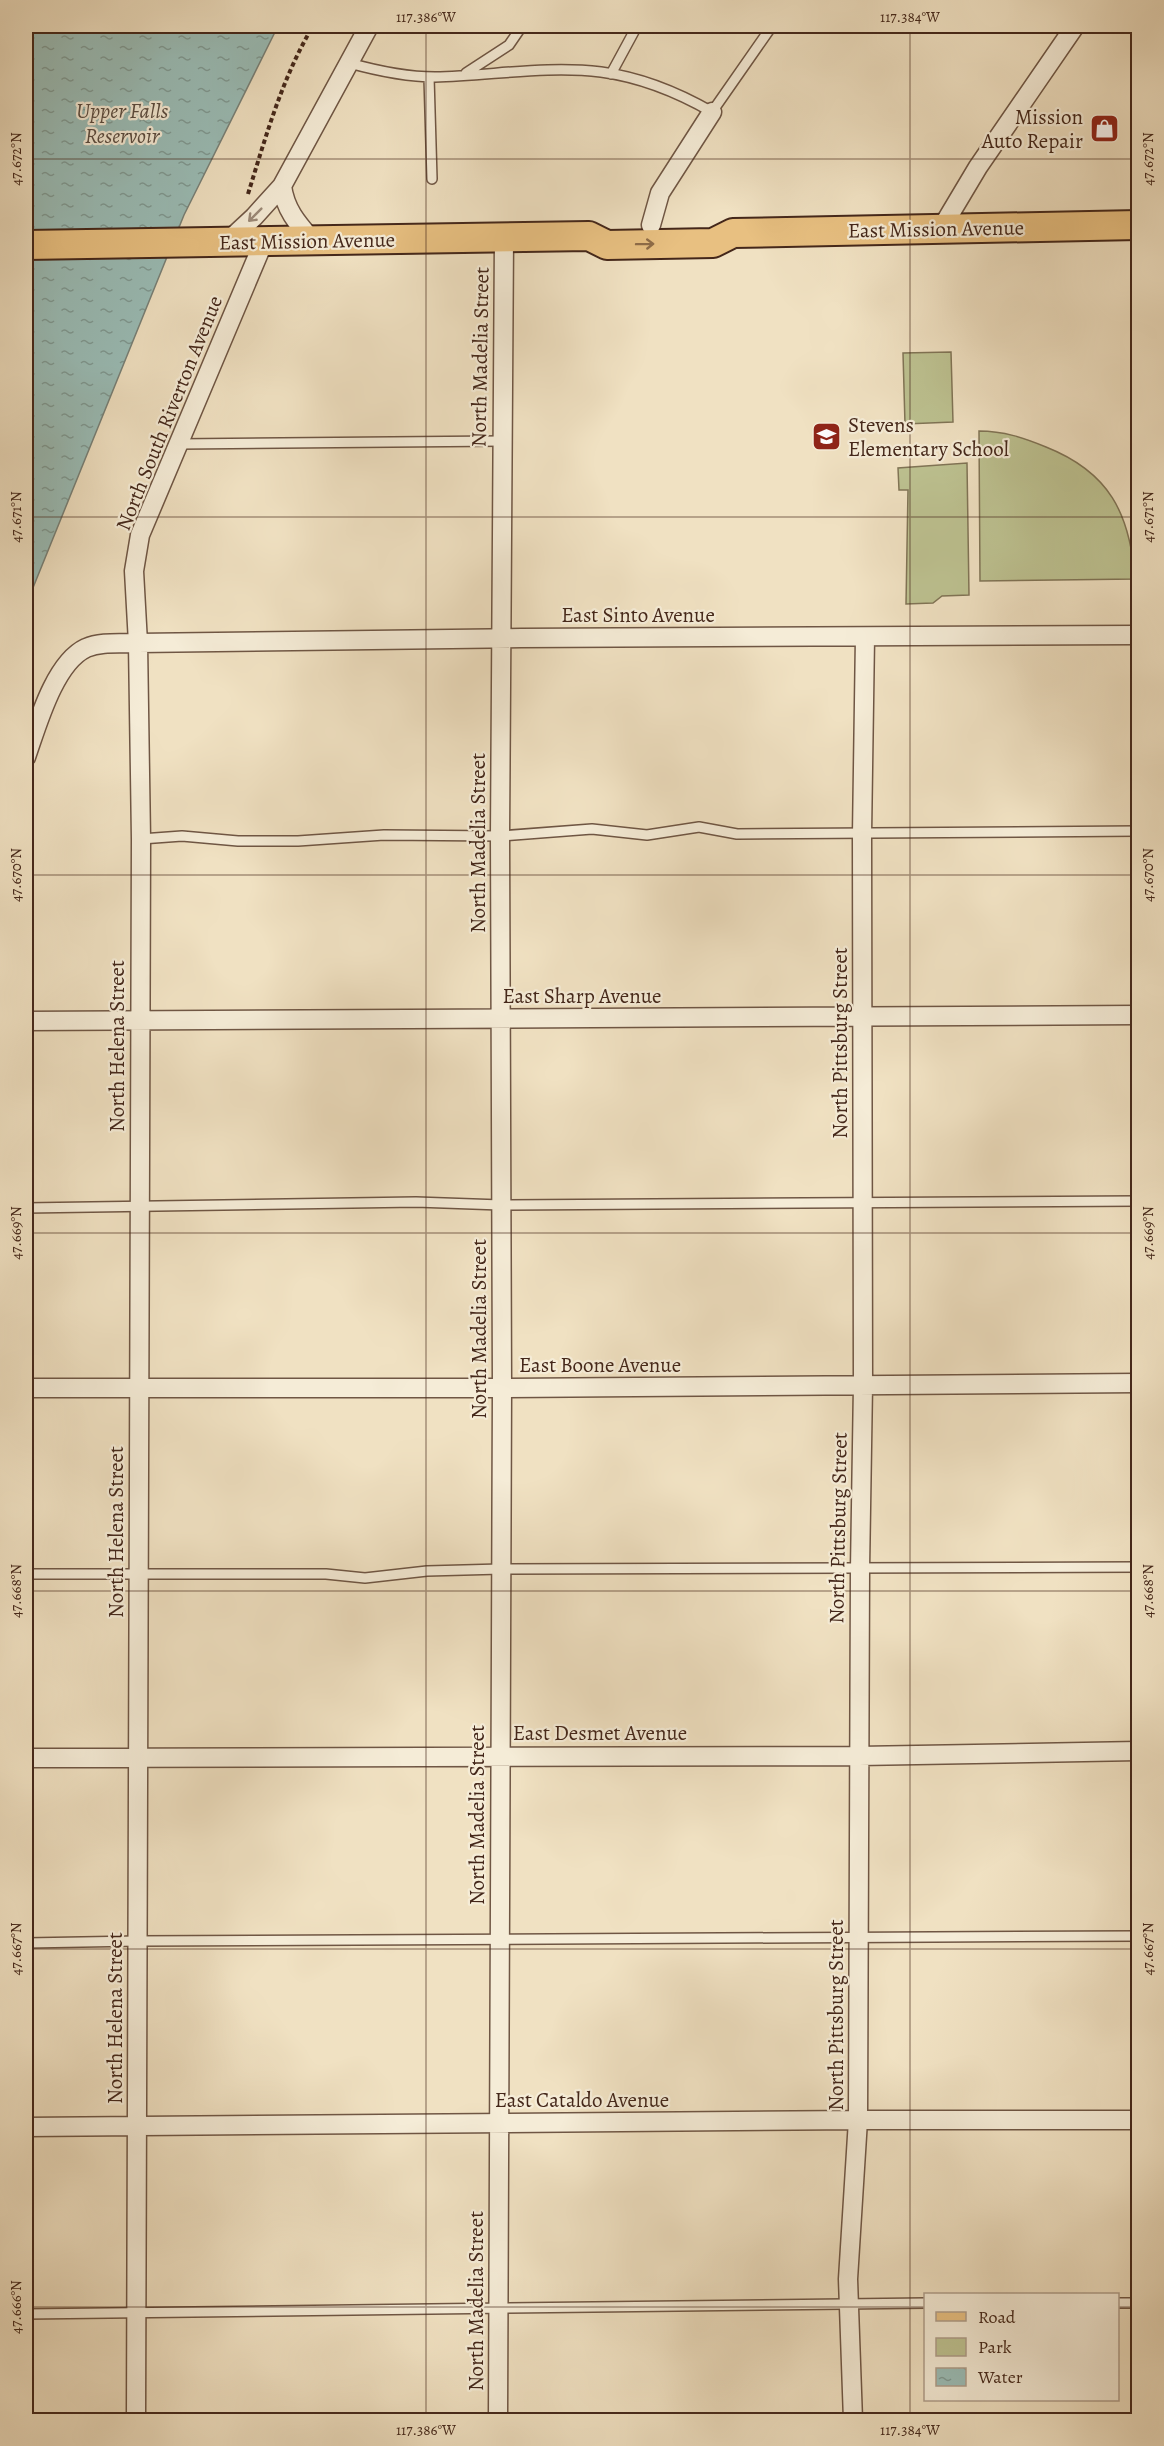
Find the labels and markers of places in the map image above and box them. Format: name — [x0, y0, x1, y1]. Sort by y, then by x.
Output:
place label: Mission Auto Repair — [981, 103, 1083, 155]
shop icon: Mission Auto Repair — [1088, 113, 1120, 145]
place label: Stevens Elementary School — [848, 411, 1009, 463]
school or university icon: Stevens Elementary School — [811, 421, 843, 453]

